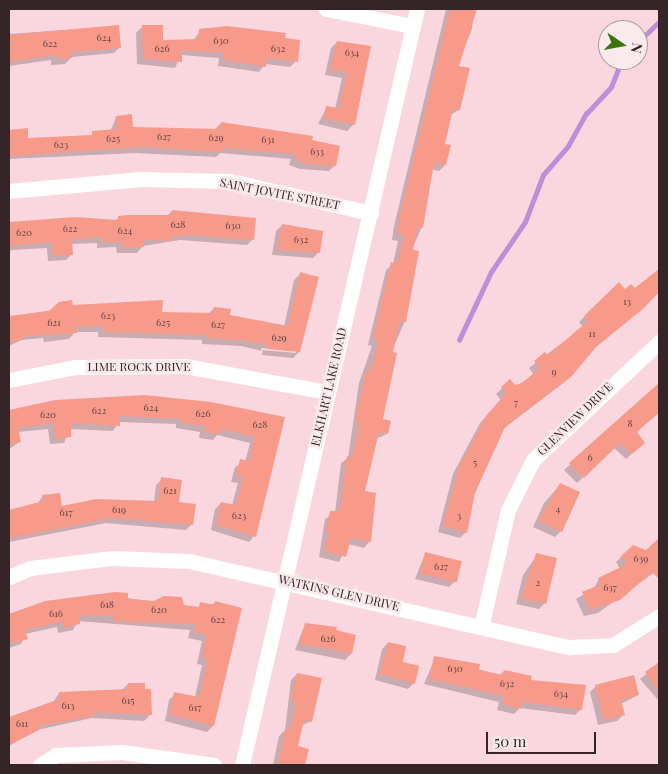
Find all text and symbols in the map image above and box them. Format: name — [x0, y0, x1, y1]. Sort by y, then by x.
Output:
north arrow — [598, 20, 648, 70]
house number: 624 — [97, 32, 111, 44]
house number: 630 — [213, 35, 229, 47]
house number: 622 — [43, 38, 57, 50]
text: N — [627, 41, 648, 55]
house number: 626 — [154, 43, 170, 55]
house number: 632 — [271, 43, 285, 55]
house number: 634 — [345, 47, 359, 59]
house number: 627 — [157, 131, 171, 143]
house number: 629 — [208, 132, 224, 144]
house number: 625 — [106, 133, 120, 145]
house number: 631 — [261, 134, 275, 146]
house number: 623 — [54, 139, 68, 151]
house number: 633 — [310, 146, 324, 158]
street label: SAINT JOVITE STREET — [219, 175, 341, 213]
house number: 628 — [170, 219, 186, 231]
house number: 630 — [225, 220, 241, 232]
house number: 622 — [63, 223, 77, 235]
house number: 624 — [118, 225, 132, 237]
house number: 620 — [16, 227, 32, 239]
house number: 632 — [294, 234, 308, 246]
house number: 13 — [623, 296, 631, 308]
house number: 623 — [101, 310, 115, 322]
house number: 621 — [47, 317, 61, 329]
house number: 625 — [156, 317, 170, 329]
house number: 627 — [211, 319, 225, 331]
street label: ELKHART LAKE ROAD — [308, 326, 350, 448]
house number: 11 — [588, 328, 596, 340]
house number: 629 — [271, 332, 287, 344]
street label: LIME ROCK DRIVE — [88, 360, 190, 374]
house number: 9 — [551, 366, 557, 378]
street label: GLENVIEW DRIVE — [534, 379, 616, 459]
house number: 7 — [514, 397, 518, 409]
house number: 624 — [144, 402, 158, 414]
house number: 622 — [92, 405, 106, 417]
house number: 626 — [195, 408, 211, 420]
house number: 620 — [40, 409, 56, 421]
house number: 8 — [627, 418, 633, 430]
house number: 628 — [252, 419, 268, 431]
house number: 6 — [587, 452, 593, 464]
house number: 5 — [473, 457, 477, 469]
house number: 621 — [163, 485, 177, 497]
house number: 4 — [556, 503, 560, 515]
house number: 619 — [112, 504, 126, 516]
house number: 617 — [60, 507, 72, 519]
house number: 623 — [232, 510, 246, 522]
house number: 3 — [457, 510, 461, 522]
house number: 639 — [634, 553, 648, 565]
house number: 627 — [434, 561, 448, 573]
street label: WATKINS GLEN DRIVE — [277, 572, 401, 614]
house number: 2 — [536, 577, 540, 589]
house number: 637 — [603, 582, 617, 594]
house number: 618 — [100, 599, 114, 611]
house number: 620 — [151, 604, 167, 616]
house number: 616 — [49, 608, 63, 620]
house number: 622 — [211, 614, 225, 626]
house number: 626 — [320, 633, 336, 645]
house number: 630 — [447, 663, 463, 675]
house number: 632 — [500, 678, 514, 690]
house number: 634 — [554, 688, 568, 700]
house number: 615 — [122, 695, 134, 707]
house number: 613 — [61, 700, 75, 712]
house number: 617 — [189, 702, 201, 714]
house number: 611 — [16, 718, 28, 730]
scale bar — [488, 722, 598, 754]
text: 50 m — [494, 731, 526, 751]

